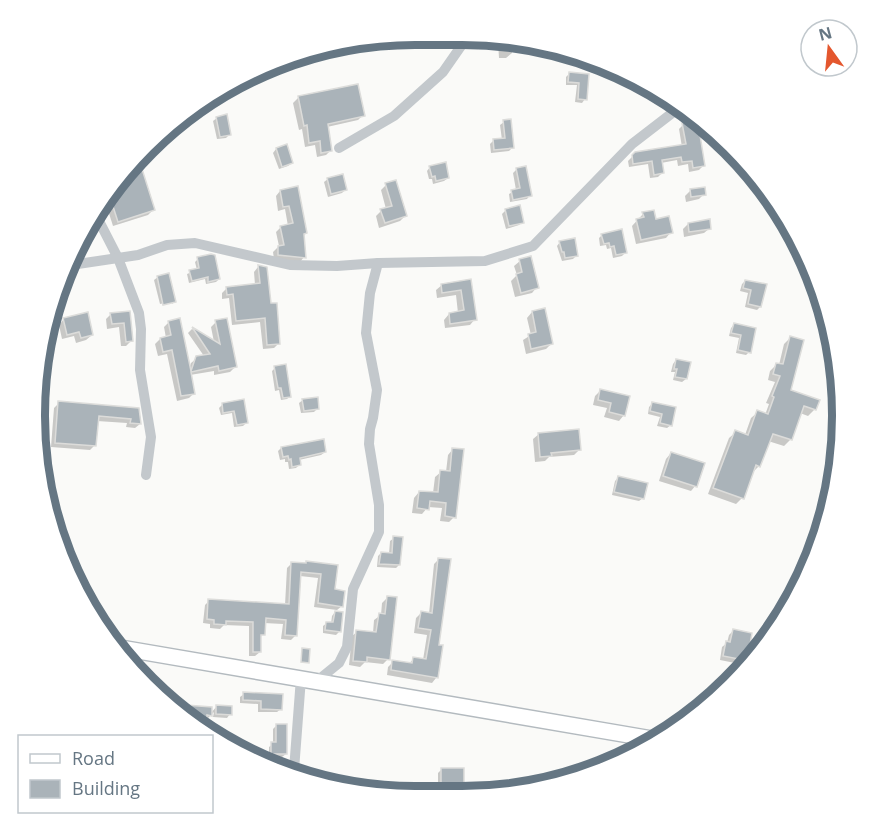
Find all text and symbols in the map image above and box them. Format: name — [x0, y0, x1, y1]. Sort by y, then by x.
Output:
north arrow — [799, 18, 859, 78]
text: N — [816, 21, 834, 46]
legend — [18, 735, 213, 813]
text: Road — [72, 746, 115, 770]
text: Building — [72, 776, 140, 800]

